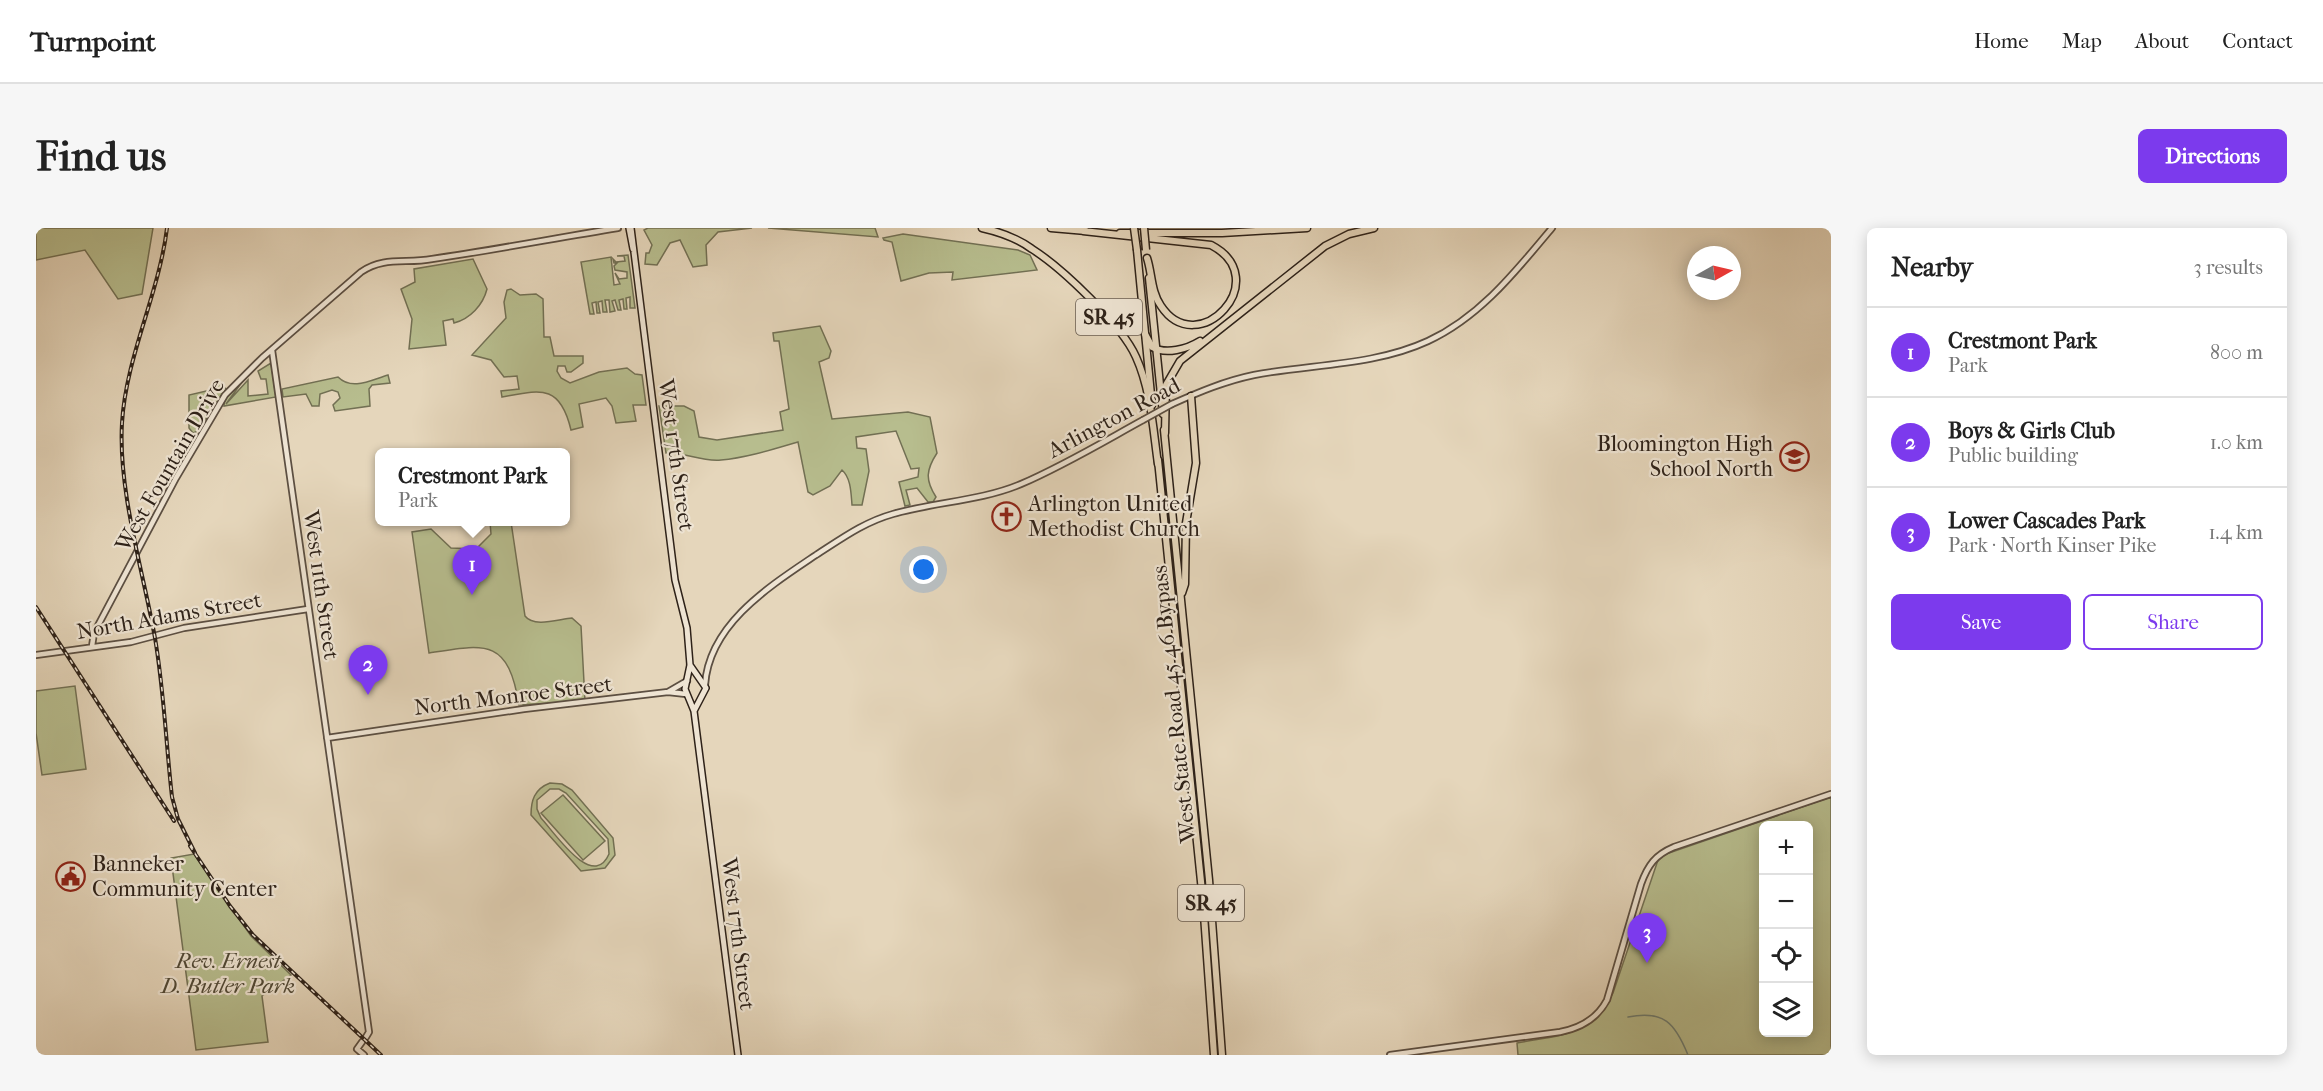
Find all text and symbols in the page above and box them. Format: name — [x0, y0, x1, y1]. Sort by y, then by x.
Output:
text: Turnpoint — [30, 25, 156, 58]
text: Home — [1974, 29, 2029, 53]
text: Map — [2062, 29, 2102, 53]
text: About — [2135, 29, 2189, 53]
text: Contact — [2222, 29, 2293, 53]
button: Directions — [2138, 129, 2287, 183]
text: Find us — [36, 132, 166, 181]
north arrow — [1687, 246, 1741, 300]
text: Nearby — [1891, 252, 1973, 283]
text: 3 results — [2194, 256, 2263, 279]
road number: SR 45 — [1076, 299, 1142, 335]
text: Crestmont Park — [1948, 328, 2097, 354]
text: 1 — [1907, 341, 1914, 364]
text: 800 m — [2210, 341, 2263, 364]
text: Park — [1948, 354, 1988, 377]
street label: Arlington Road — [1042, 372, 1186, 464]
street label: West Fountain Drive — [109, 374, 230, 557]
street label: West 17th Street — [652, 376, 700, 533]
text: Boys & Girls Club — [1948, 418, 2115, 444]
place label: Bloomington High School North — [1597, 431, 1774, 482]
text: 2 — [1905, 431, 1916, 454]
text: 1.0 km — [2210, 431, 2263, 454]
school or university icon: Bloomington High School North — [1778, 441, 1810, 473]
text: Public building — [1948, 444, 2078, 467]
popup — [375, 448, 570, 526]
text: Crestmont Park — [398, 463, 547, 489]
text: Park — [398, 489, 438, 512]
place label: Arlington United Methodist Church — [1027, 491, 1200, 542]
church icon: Arlington United Methodist Church — [991, 501, 1023, 533]
street label: West 11th Street — [298, 508, 344, 661]
text: Lower Cascades Park — [1948, 508, 2145, 534]
text: 3 — [1906, 521, 1915, 544]
text: 1.4 km — [2208, 521, 2263, 544]
text: Park · North Kinser Pike — [1948, 534, 2156, 557]
pin: 1 — [452, 546, 492, 595]
your location — [909, 555, 938, 584]
street label: West State Road 45 46 Bypass — [1146, 564, 1202, 845]
street label: North Adams Street — [75, 587, 264, 645]
button: Save — [1891, 594, 2071, 650]
button: Share — [2083, 594, 2263, 650]
pin: 2 — [348, 646, 388, 695]
street label: North Monroe Street — [412, 671, 614, 721]
map controls — [1759, 821, 1813, 1037]
button: + — [1759, 821, 1813, 875]
place label: Banneker Community Center — [92, 851, 277, 902]
street label: West 17th Street — [716, 855, 760, 1012]
public building icon: Banneker Community Center — [55, 861, 87, 893]
button: − — [1759, 875, 1813, 929]
road number: SR 45 — [1178, 885, 1244, 921]
pin: 3 — [1628, 914, 1666, 963]
button: locate — [1759, 929, 1813, 983]
park label: Rev. Ernest D. Butler Park — [159, 948, 295, 999]
button: layers — [1759, 983, 1813, 1037]

